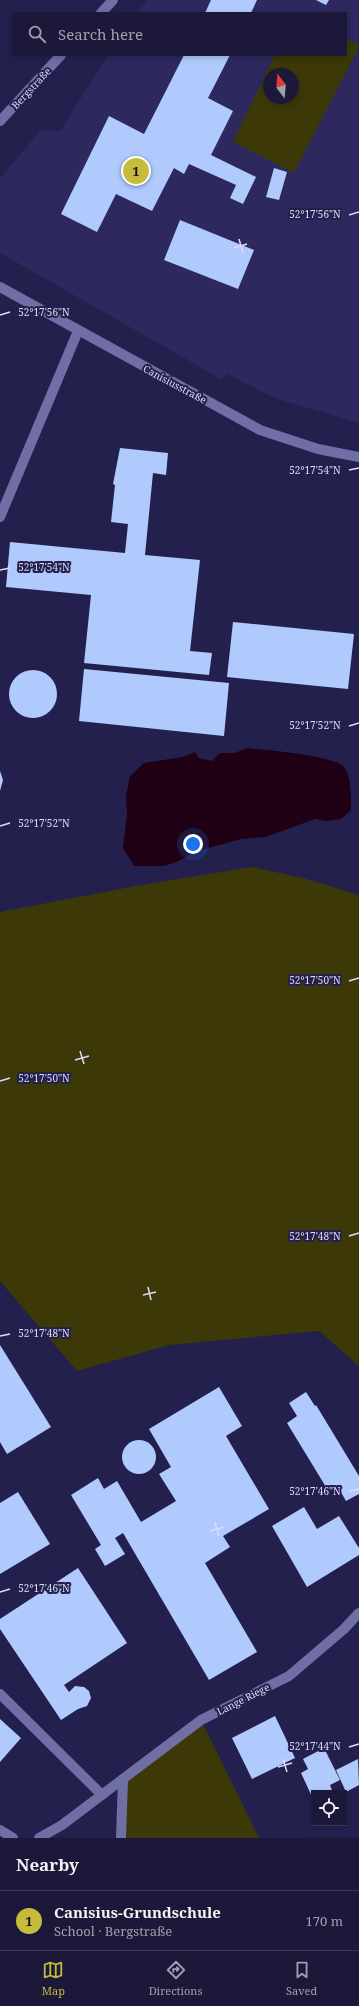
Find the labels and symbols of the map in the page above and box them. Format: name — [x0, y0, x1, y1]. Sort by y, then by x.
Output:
street label: Bergstraße — [8, 64, 54, 112]
north arrow — [263, 68, 299, 104]
pin: 1 — [123, 156, 149, 186]
text: 52°17'56"N — [289, 207, 341, 221]
text: 52°17'56"N — [18, 305, 70, 319]
street label: Canisiusstraße — [141, 361, 209, 407]
text: 52°17'54"N — [289, 463, 341, 477]
text: 52°17'54"N — [18, 560, 70, 574]
text: 52°17'52"N — [289, 718, 341, 732]
text: 52°17'52"N — [18, 816, 70, 830]
your location — [183, 834, 203, 854]
text: 52°17'50"N — [289, 973, 341, 987]
text: 52°17'50"N — [18, 1071, 70, 1085]
text: 52°17'48"N — [289, 1229, 341, 1243]
text: 52°17'48"N — [18, 1326, 70, 1340]
text: 52°17'46"N — [289, 1484, 341, 1498]
text: 52°17'46"N — [18, 1581, 70, 1595]
street label: Lange Riege — [214, 1680, 272, 1718]
text: 52°17'44"N — [289, 1739, 341, 1753]

